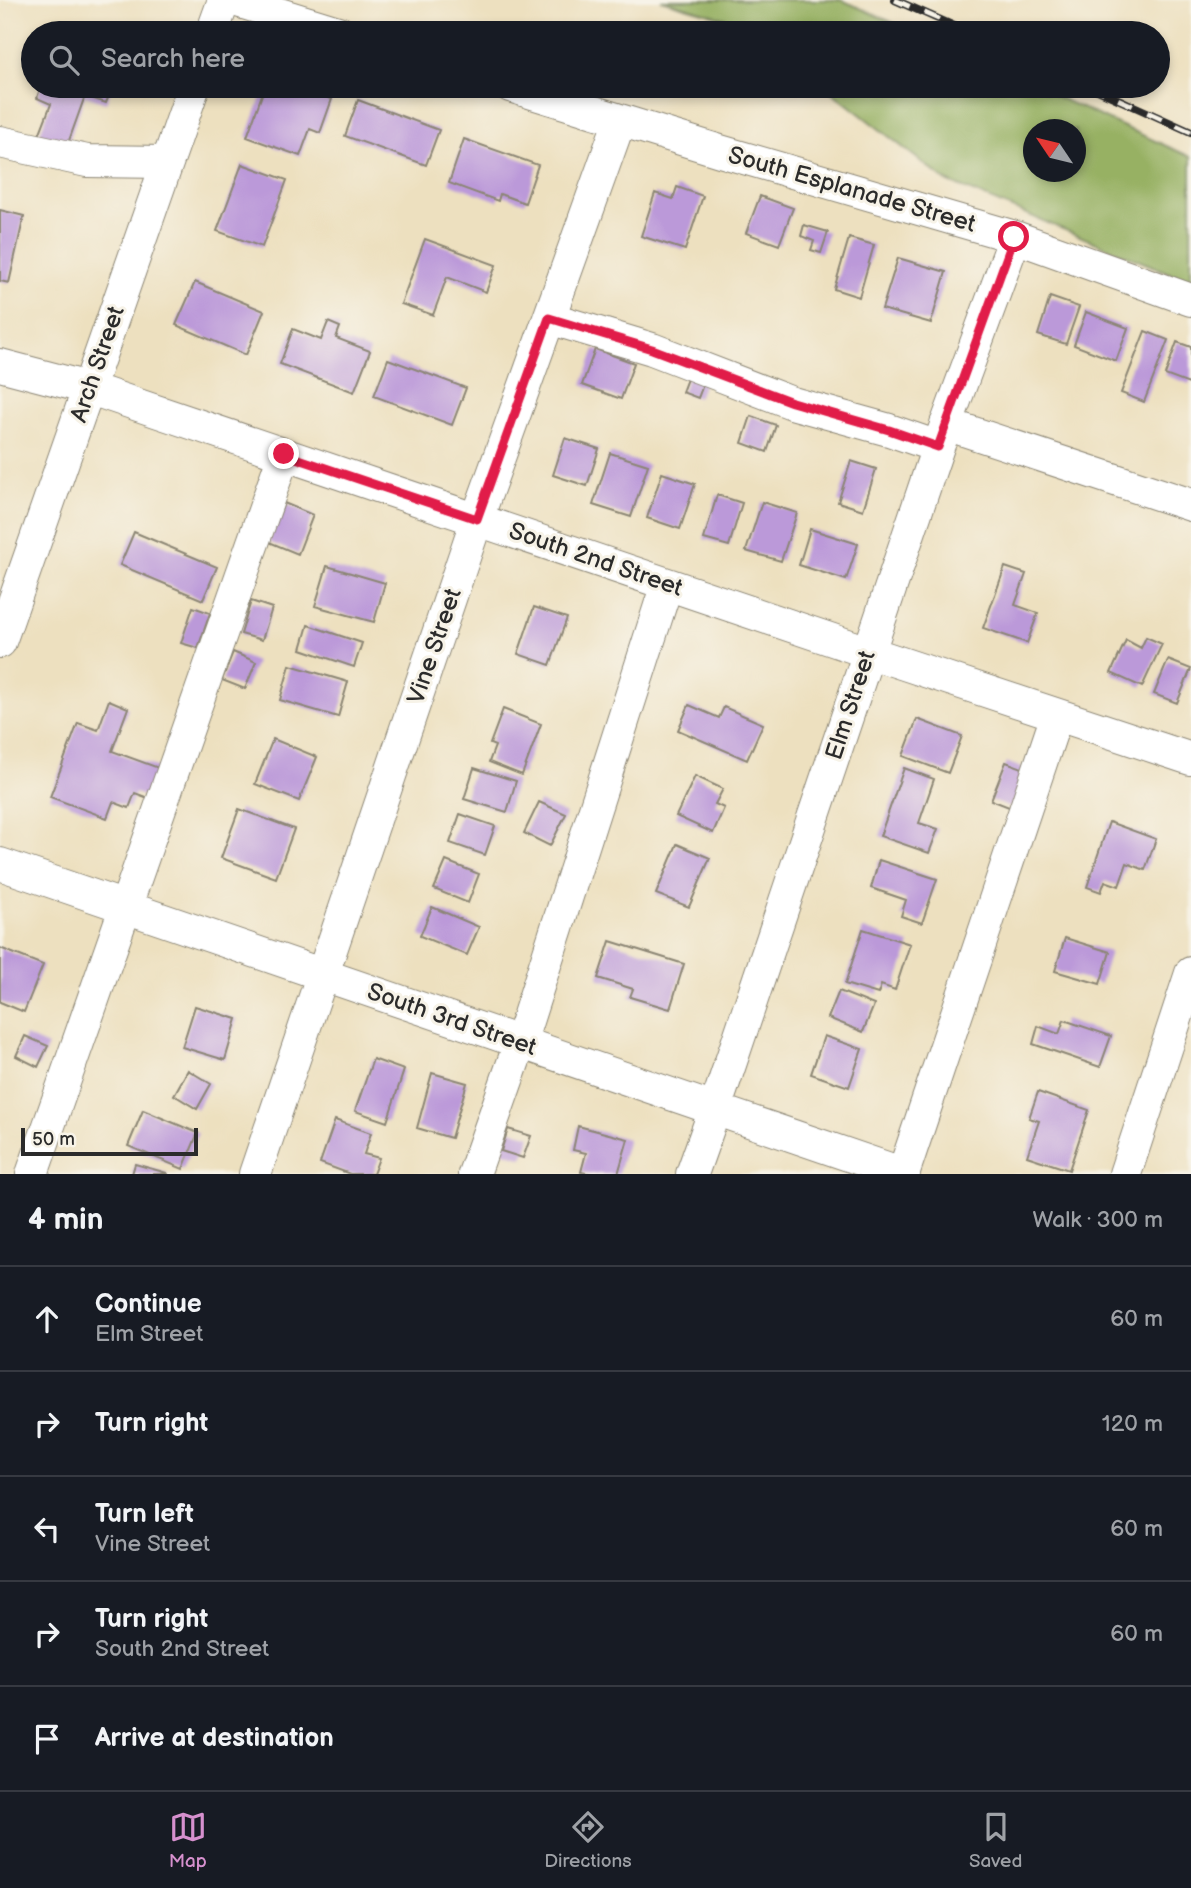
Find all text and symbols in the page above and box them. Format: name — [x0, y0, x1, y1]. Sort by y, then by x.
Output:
search box — [21, 21, 1170, 98]
icon: search — [45, 41, 83, 79]
text: Search here — [101, 44, 245, 75]
north arrow — [1023, 119, 1086, 182]
street label: South Esplanade Street — [725, 140, 979, 239]
route start — [998, 221, 1029, 252]
street label: Arch Street — [64, 302, 131, 426]
route end — [268, 438, 299, 469]
street label: South 2nd Street — [505, 516, 687, 603]
street label: Vine Street — [401, 584, 468, 708]
street label: Elm Street — [819, 646, 882, 763]
street label: South 3rd Street — [363, 977, 541, 1062]
scale bar — [21, 1125, 198, 1157]
text: 50 m — [32, 1128, 75, 1151]
text: 4 min — [28, 1202, 103, 1238]
text: Walk · 300 m — [1032, 1206, 1163, 1234]
text: Continue — [95, 1289, 202, 1320]
icon: ahead — [28, 1300, 66, 1338]
text: 60 m — [1110, 1305, 1163, 1333]
text: Elm Street — [95, 1320, 203, 1348]
icon: right — [28, 1405, 66, 1443]
text: Turn right — [95, 1408, 208, 1439]
text: 120 m — [1102, 1410, 1163, 1438]
text: Turn left — [95, 1499, 194, 1530]
icon: left — [28, 1510, 66, 1548]
text: 60 m — [1110, 1515, 1163, 1543]
text: Vine Street — [95, 1530, 210, 1558]
text: Turn right — [95, 1604, 208, 1635]
icon: right — [28, 1615, 66, 1653]
text: 60 m — [1110, 1620, 1163, 1648]
text: South 2nd Street — [95, 1635, 269, 1663]
icon: arrive — [28, 1720, 66, 1758]
text: Arrive at destination — [95, 1723, 334, 1754]
tab: Map — [169, 1808, 207, 1873]
tab: Directions — [544, 1808, 632, 1873]
tab: Saved — [969, 1808, 1022, 1873]

